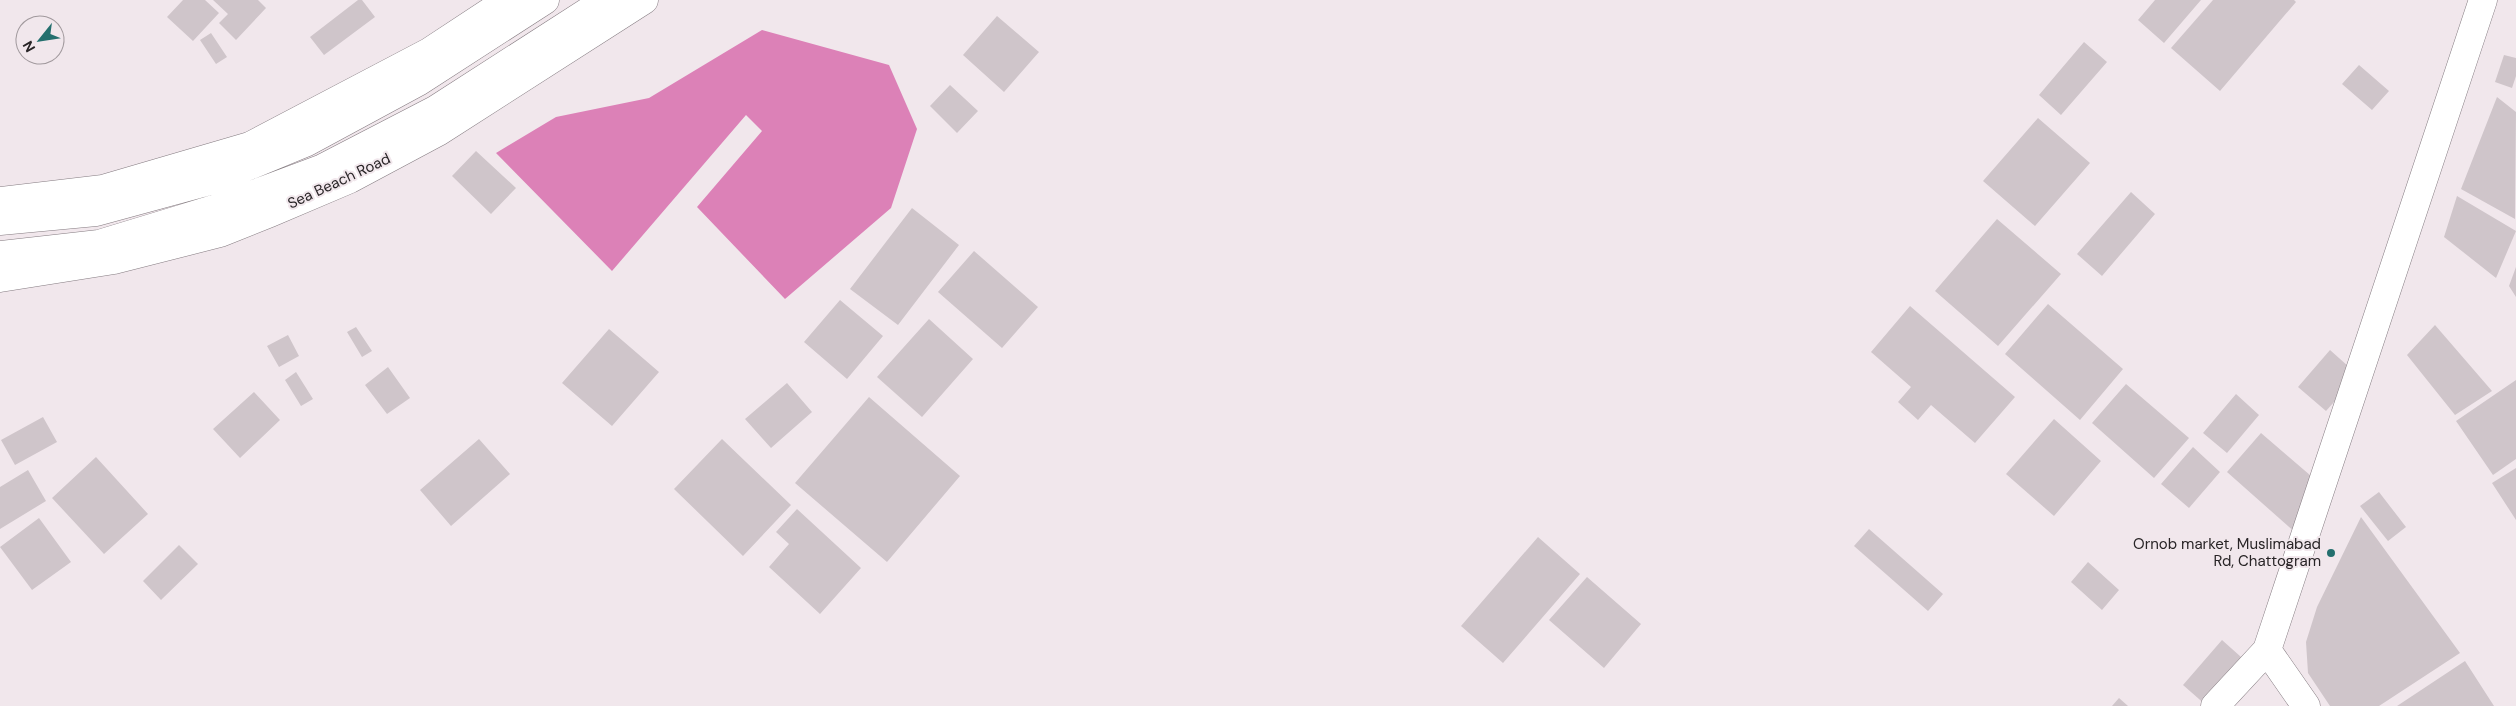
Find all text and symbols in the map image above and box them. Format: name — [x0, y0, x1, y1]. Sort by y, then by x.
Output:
north arrow — [15, 15, 65, 65]
text: N — [18, 38, 39, 55]
street label: Sea Beach Road — [284, 148, 394, 214]
place label: Ornob market, Muslimabad Rd, Chattogram — [2133, 534, 2321, 571]
marker: Ornob market, Muslimabad Rd, Chattogram — [2325, 547, 2337, 559]

